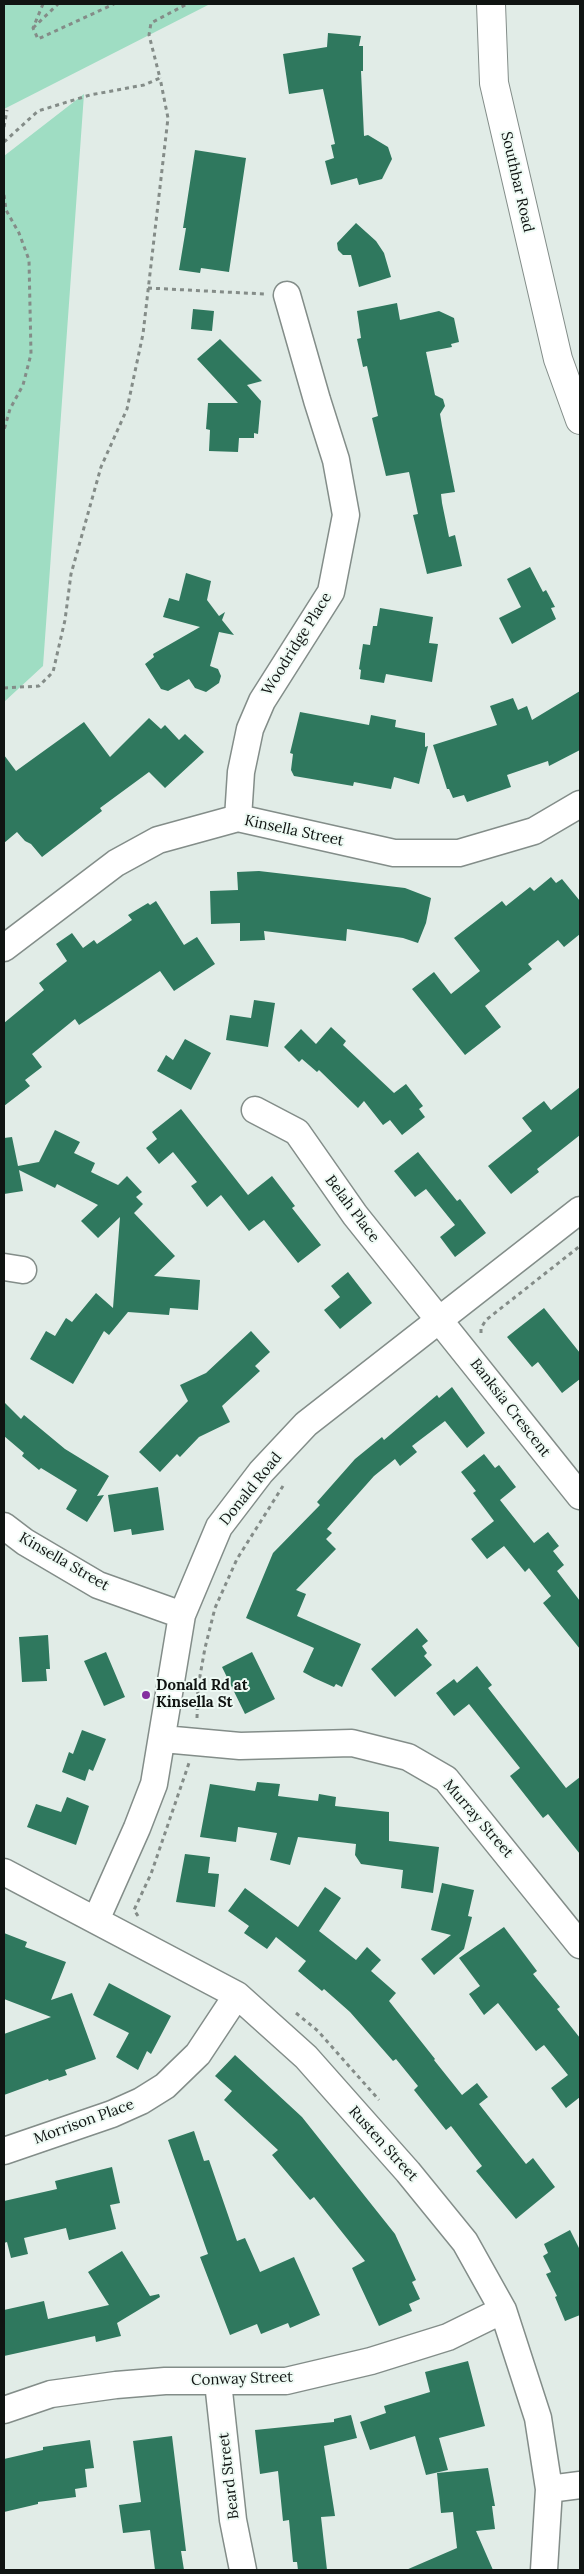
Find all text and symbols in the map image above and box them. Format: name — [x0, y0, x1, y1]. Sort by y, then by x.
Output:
street label: Southbar Road — [497, 130, 537, 234]
street label: Woodridge Place — [258, 589, 336, 699]
street label: Kinsella Street — [243, 812, 345, 850]
street label: Belah Place — [321, 1172, 383, 1246]
street label: Banksia Crescent — [466, 1355, 554, 1461]
street label: Donald Road — [216, 1449, 286, 1529]
street label: Kinsella Street — [16, 1529, 112, 1595]
place label: Donald Rd at Kinsella St — [156, 1677, 248, 1712]
marker: Donald Rd at Kinsella St — [140, 1689, 152, 1701]
street label: Murray Street — [439, 1776, 517, 1862]
street label: Morrison Place — [31, 2096, 137, 2148]
street label: Rusten Street — [345, 2103, 421, 2185]
street label: Conway Street — [191, 2368, 293, 2390]
street label: Beard Street — [215, 2432, 243, 2520]

